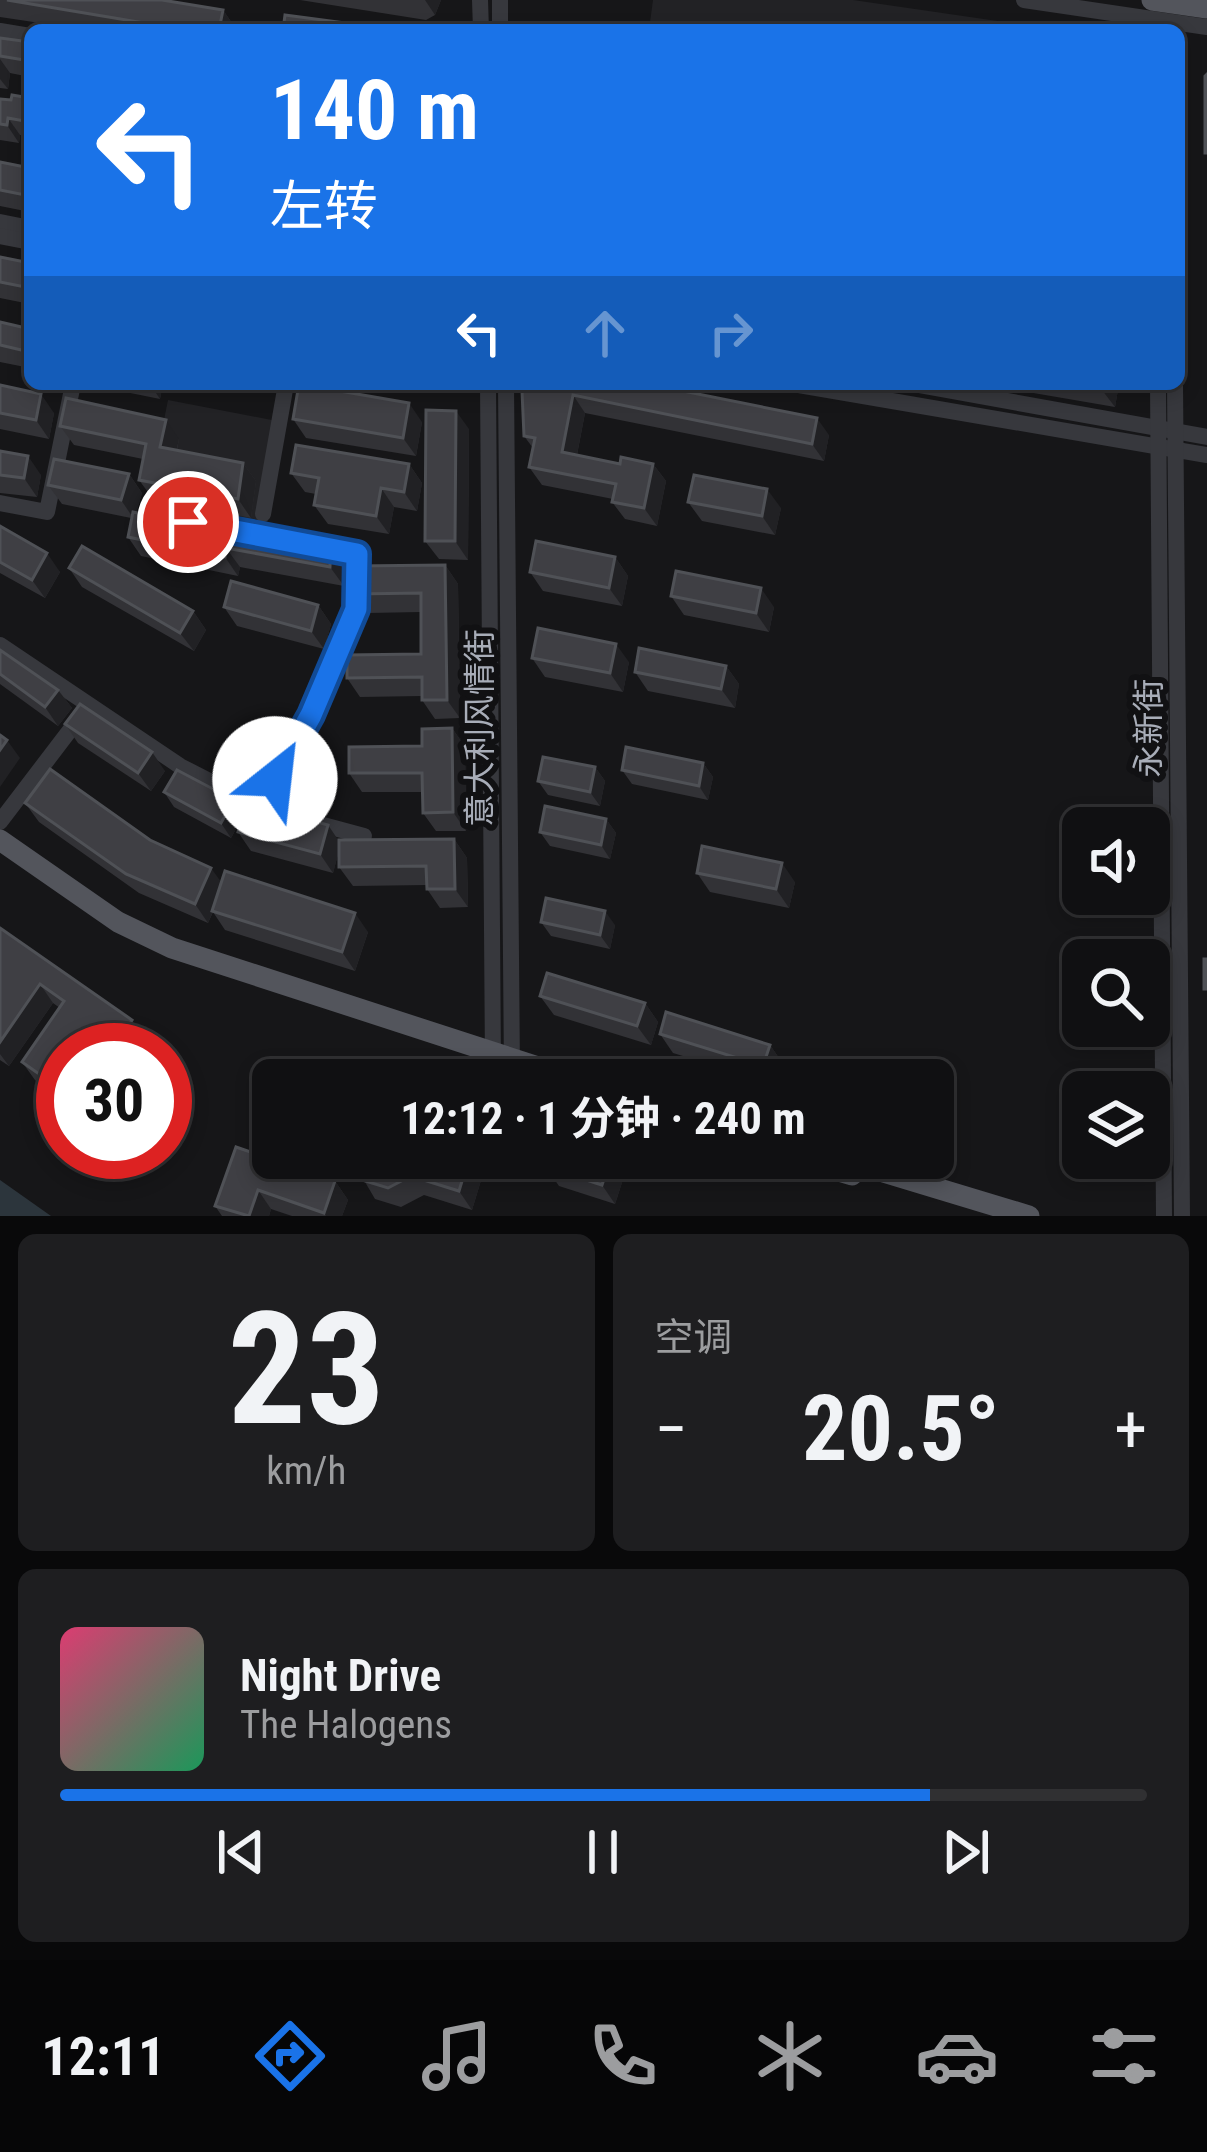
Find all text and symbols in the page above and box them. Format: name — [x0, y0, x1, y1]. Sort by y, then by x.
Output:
text: 140 m — [270, 61, 479, 160]
icon: left — [72, 72, 228, 228]
text: 左转 — [270, 175, 378, 238]
icon: left — [446, 300, 512, 366]
icon: ahead — [572, 300, 638, 366]
icon: right — [698, 300, 764, 366]
pin — [137, 471, 239, 573]
icon: arrive — [155, 489, 221, 555]
street label: 意大利风情街 — [460, 629, 499, 827]
street label: 永新街 — [1129, 679, 1168, 778]
position arrow — [212, 716, 338, 842]
map controls — [1062, 807, 1170, 1179]
button: sound — [1062, 807, 1170, 915]
button: search — [1062, 939, 1170, 1047]
speed limit sign: 30 — [36, 1023, 192, 1179]
button: layers — [1062, 1071, 1170, 1179]
text: 12:12 · 1 分钟 · 240 m — [400, 1092, 806, 1145]
text: 23 — [227, 1278, 385, 1461]
text: 空调 — [655, 1315, 733, 1361]
text: 20.5° — [802, 1377, 1000, 1482]
text: − — [655, 1391, 688, 1468]
text: + — [1114, 1391, 1147, 1468]
text: km/h — [266, 1448, 346, 1494]
text: Night Drive — [240, 1649, 441, 1702]
text: The Halogens — [240, 1702, 452, 1748]
icon: previous — [208, 1819, 274, 1885]
icon: pause — [570, 1819, 636, 1885]
icon: next — [933, 1819, 999, 1885]
icon: directions — [248, 2014, 332, 2098]
icon: music — [415, 2014, 499, 2098]
icon: phone — [581, 2014, 665, 2098]
icon: climate — [748, 2014, 832, 2098]
icon: car — [915, 2014, 999, 2098]
icon: filters — [1082, 2014, 1166, 2098]
text: 12:11 — [41, 2025, 165, 2088]

